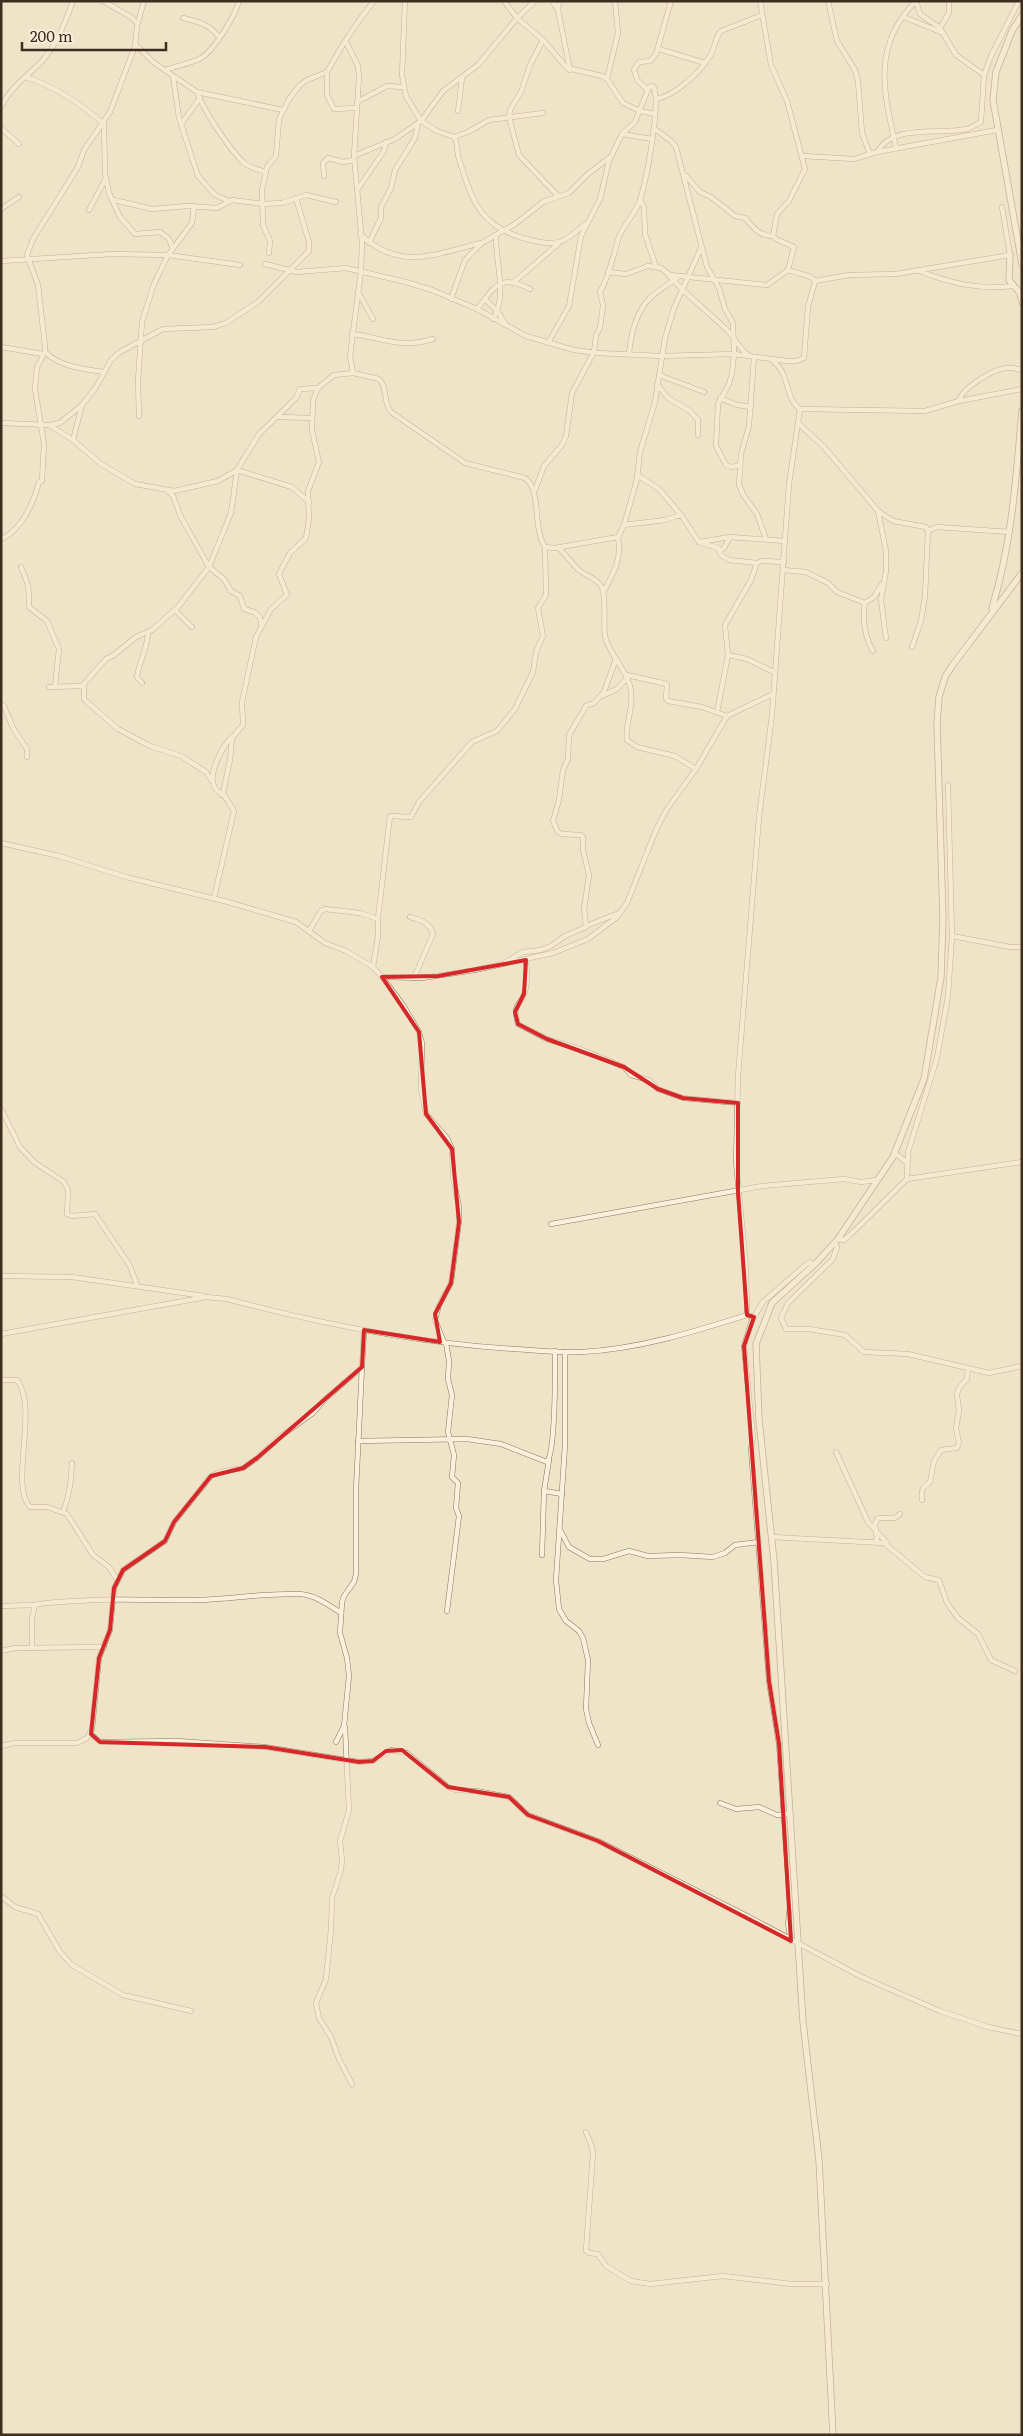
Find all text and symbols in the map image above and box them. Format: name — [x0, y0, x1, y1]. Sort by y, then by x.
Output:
scale bar — [22, 20, 166, 52]
text: 200 m — [30, 24, 73, 47]

